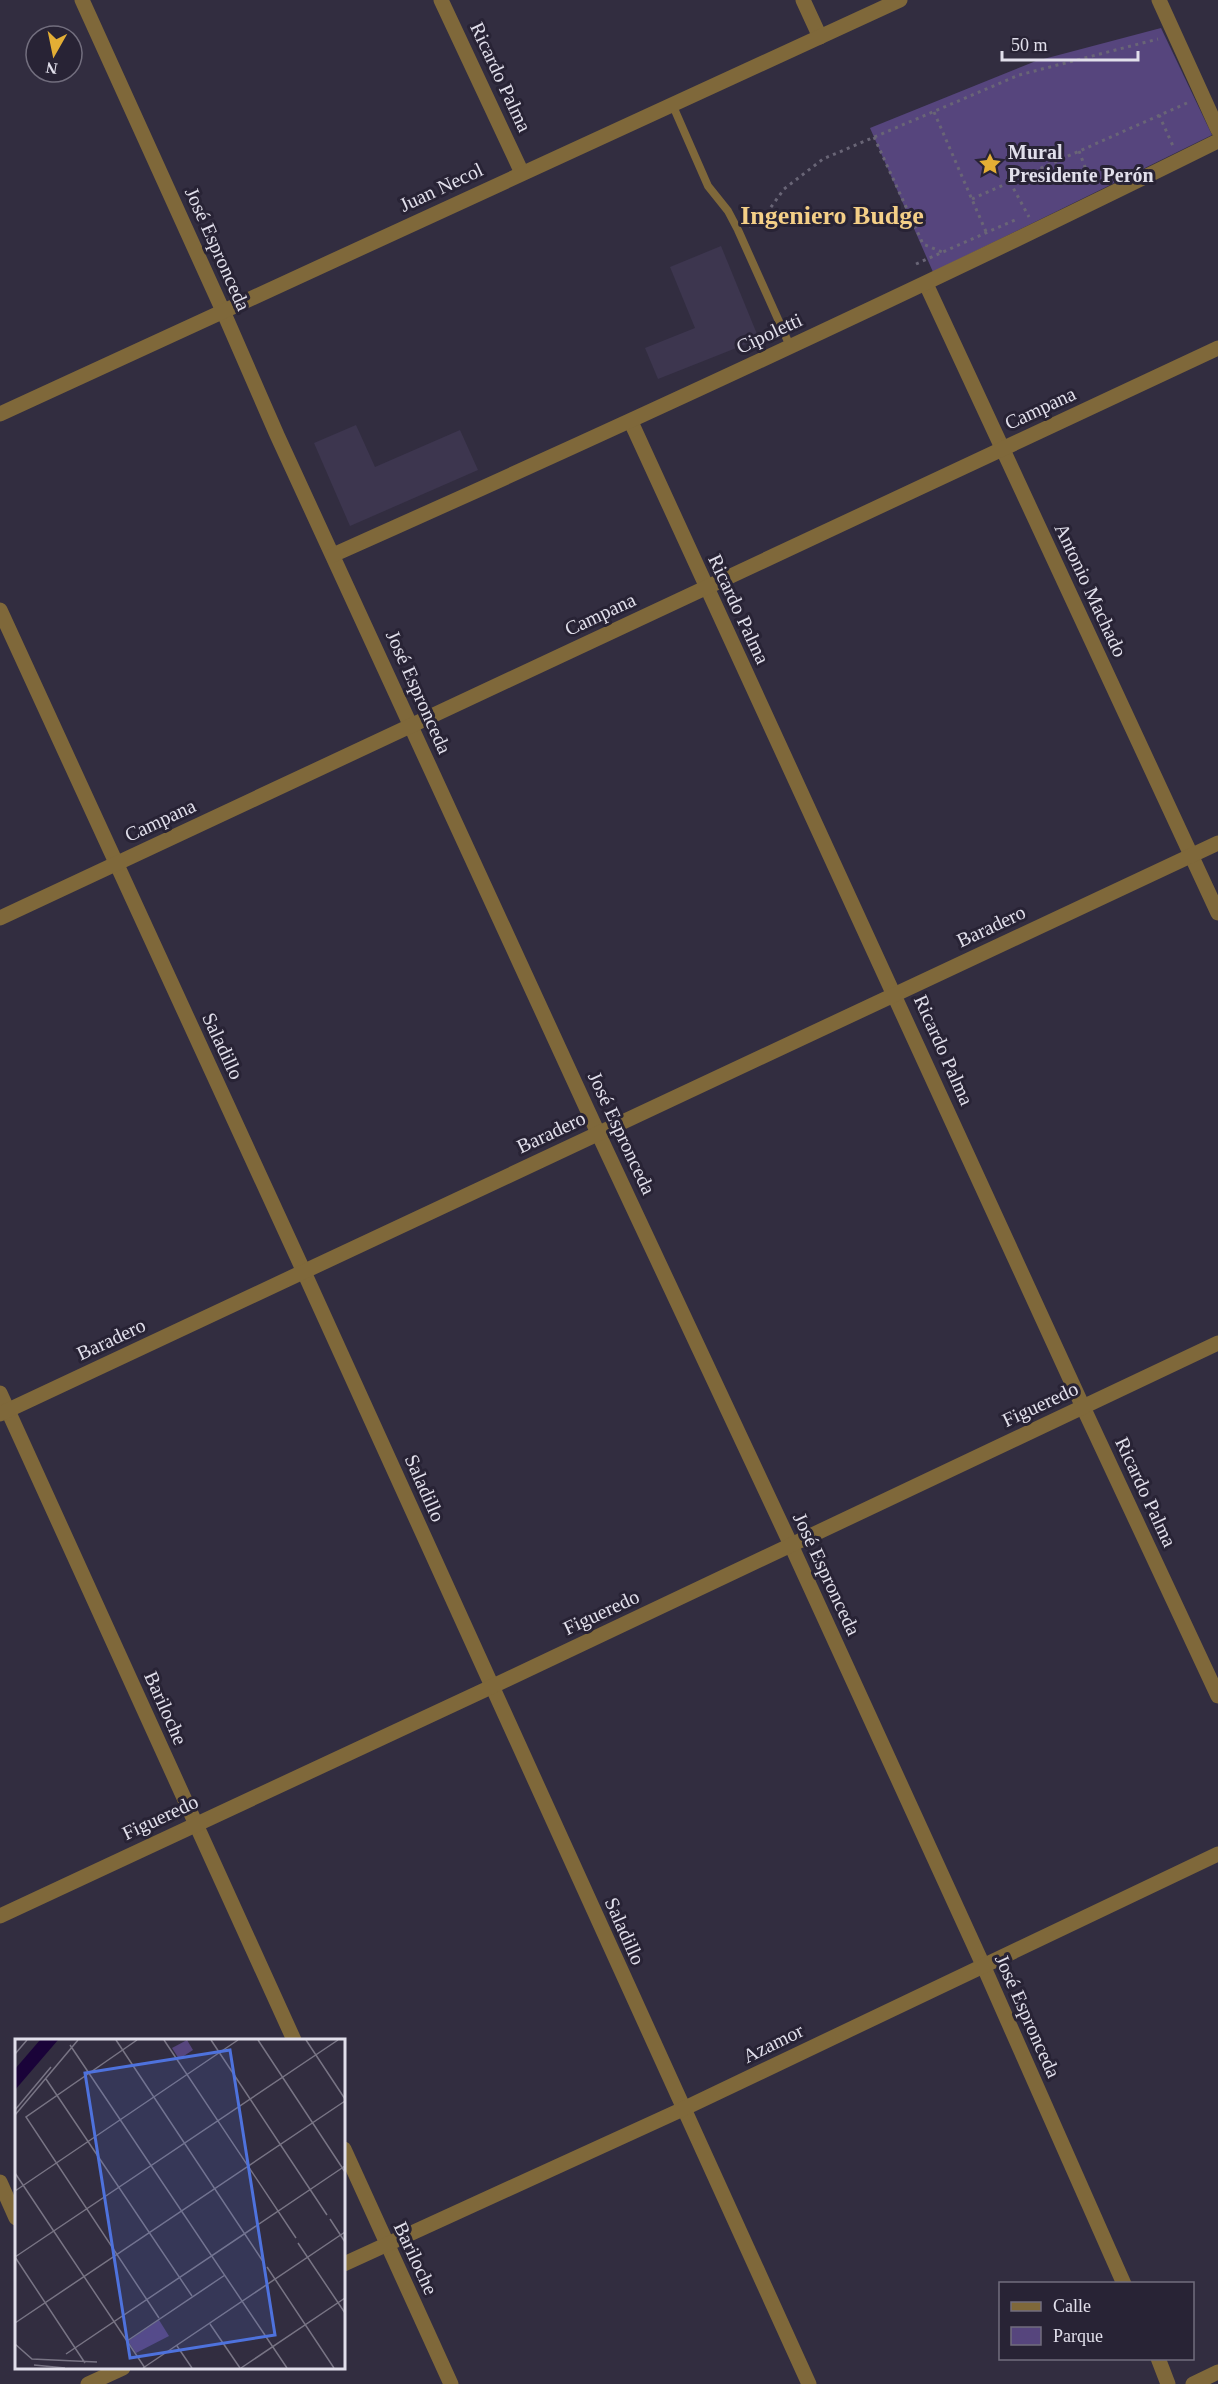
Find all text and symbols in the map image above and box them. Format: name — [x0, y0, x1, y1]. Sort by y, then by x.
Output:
street label: Ricardo Palma — [466, 19, 536, 135]
north arrow — [24, 24, 84, 84]
scale bar — [1002, 24, 1138, 62]
text: 50 m — [1011, 35, 1048, 55]
text: N — [44, 59, 59, 78]
place label: Mural Presidente Perón — [1008, 141, 1154, 186]
place icon: Mural Presidente Perón — [977, 151, 1003, 177]
street label: Juan Necol — [396, 158, 487, 216]
street label: José Espronceda — [180, 184, 255, 315]
district label: Ingeniero Budge — [740, 201, 924, 230]
street label: Cipoletti — [733, 308, 806, 359]
street label: Campana — [1001, 382, 1079, 435]
street label: Antonio Machado — [1050, 520, 1132, 660]
street label: Ricardo Palma — [704, 551, 774, 667]
street label: Campana — [561, 588, 639, 641]
street label: José Espronceda — [381, 627, 456, 758]
street label: Campana — [121, 794, 199, 847]
street label: Baradero — [953, 901, 1029, 951]
street label: Ricardo Palma — [910, 991, 978, 1109]
street label: Saladillo — [198, 1009, 248, 1083]
street label: José Espronceda — [583, 1068, 660, 1198]
street label: Baradero — [513, 1107, 589, 1157]
street label: Baradero — [73, 1314, 149, 1364]
street label: Figueredo — [999, 1377, 1082, 1432]
street label: Ricardo Palma — [1111, 1434, 1181, 1550]
street label: Saladillo — [400, 1451, 450, 1525]
street label: José Espronceda — [788, 1509, 865, 1639]
street label: Figueredo — [560, 1585, 643, 1640]
street label: Bariloche — [140, 1668, 192, 1748]
street label: Figueredo — [119, 1790, 202, 1845]
street label: Saladillo — [600, 1894, 650, 1968]
street label: José Espronceda — [990, 1951, 1065, 2082]
street label: Azamor — [739, 2019, 807, 2067]
inset map — [15, 2039, 345, 2369]
street label: Bariloche — [390, 2218, 442, 2298]
legend — [999, 2282, 1194, 2360]
text: Calle — [1053, 2296, 1091, 2316]
text: Parque — [1053, 2326, 1103, 2346]

